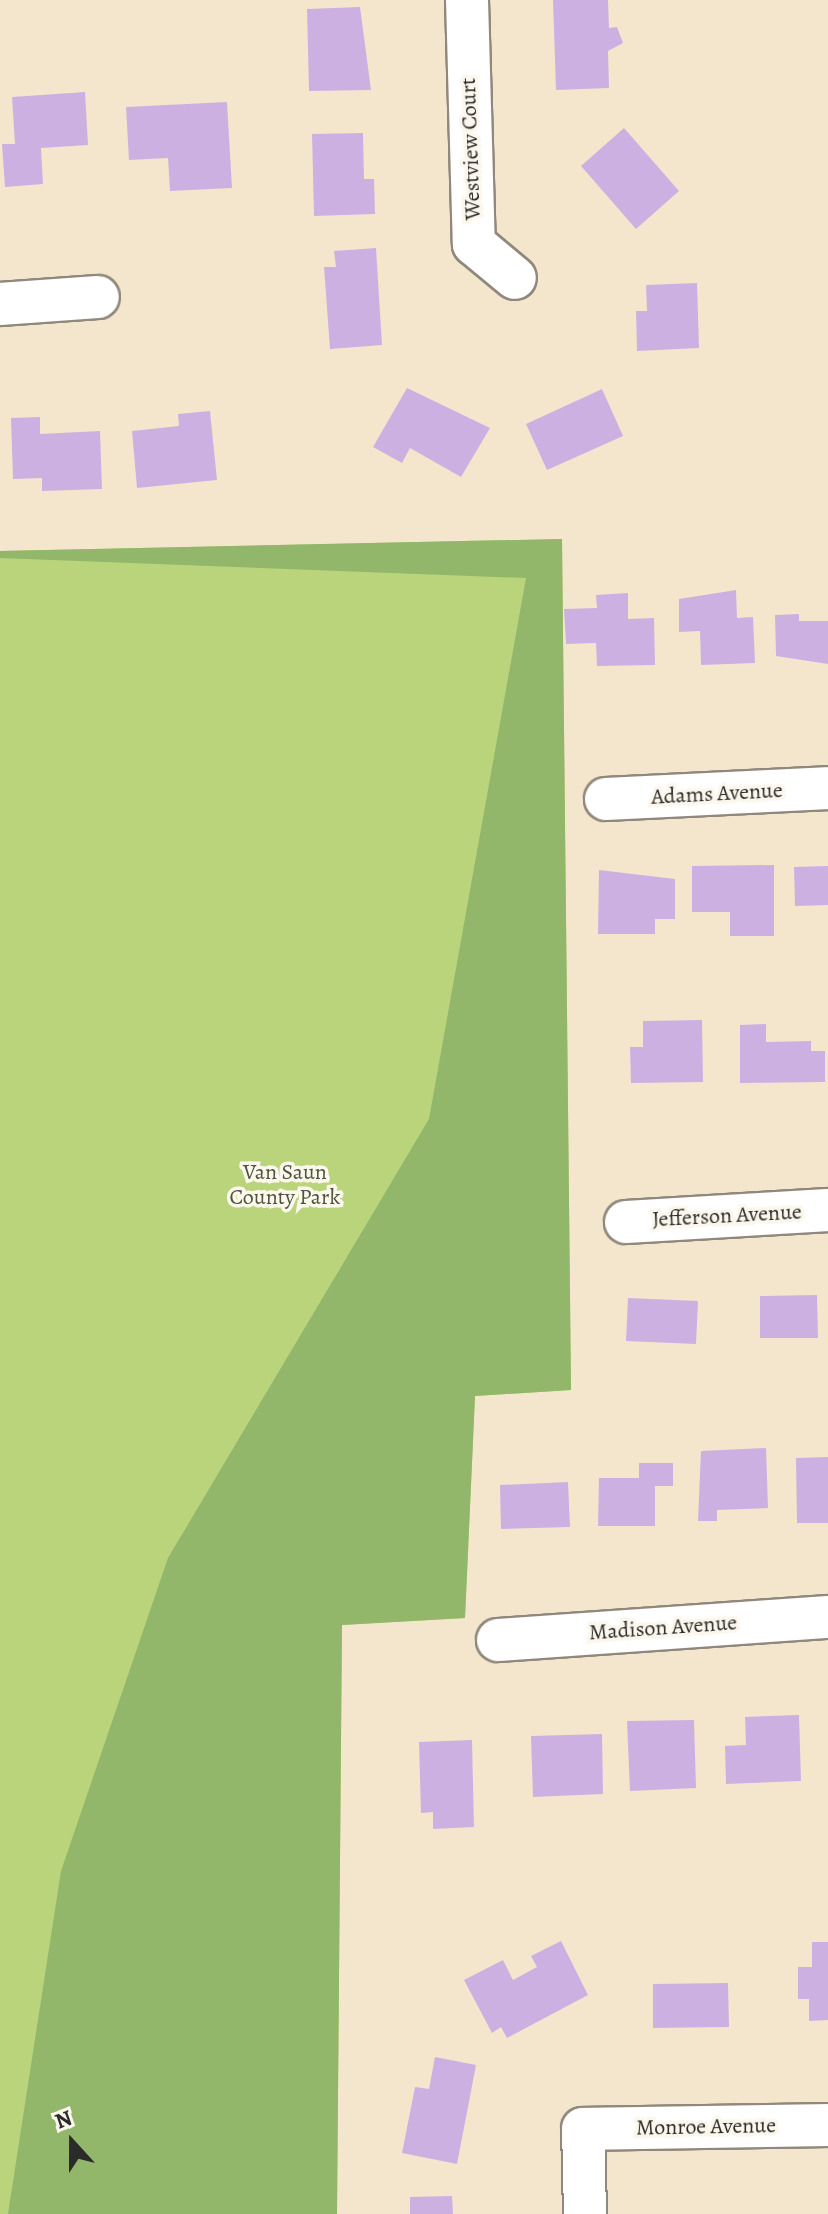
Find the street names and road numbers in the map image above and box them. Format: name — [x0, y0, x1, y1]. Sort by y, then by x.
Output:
street label: Westview Court — [455, 77, 487, 221]
street label: Adams Avenue — [651, 777, 783, 811]
street label: Jefferson Avenue — [652, 1199, 802, 1233]
street label: Madison Avenue — [588, 1610, 738, 1646]
street label: Monroe Avenue — [636, 2113, 776, 2141]

